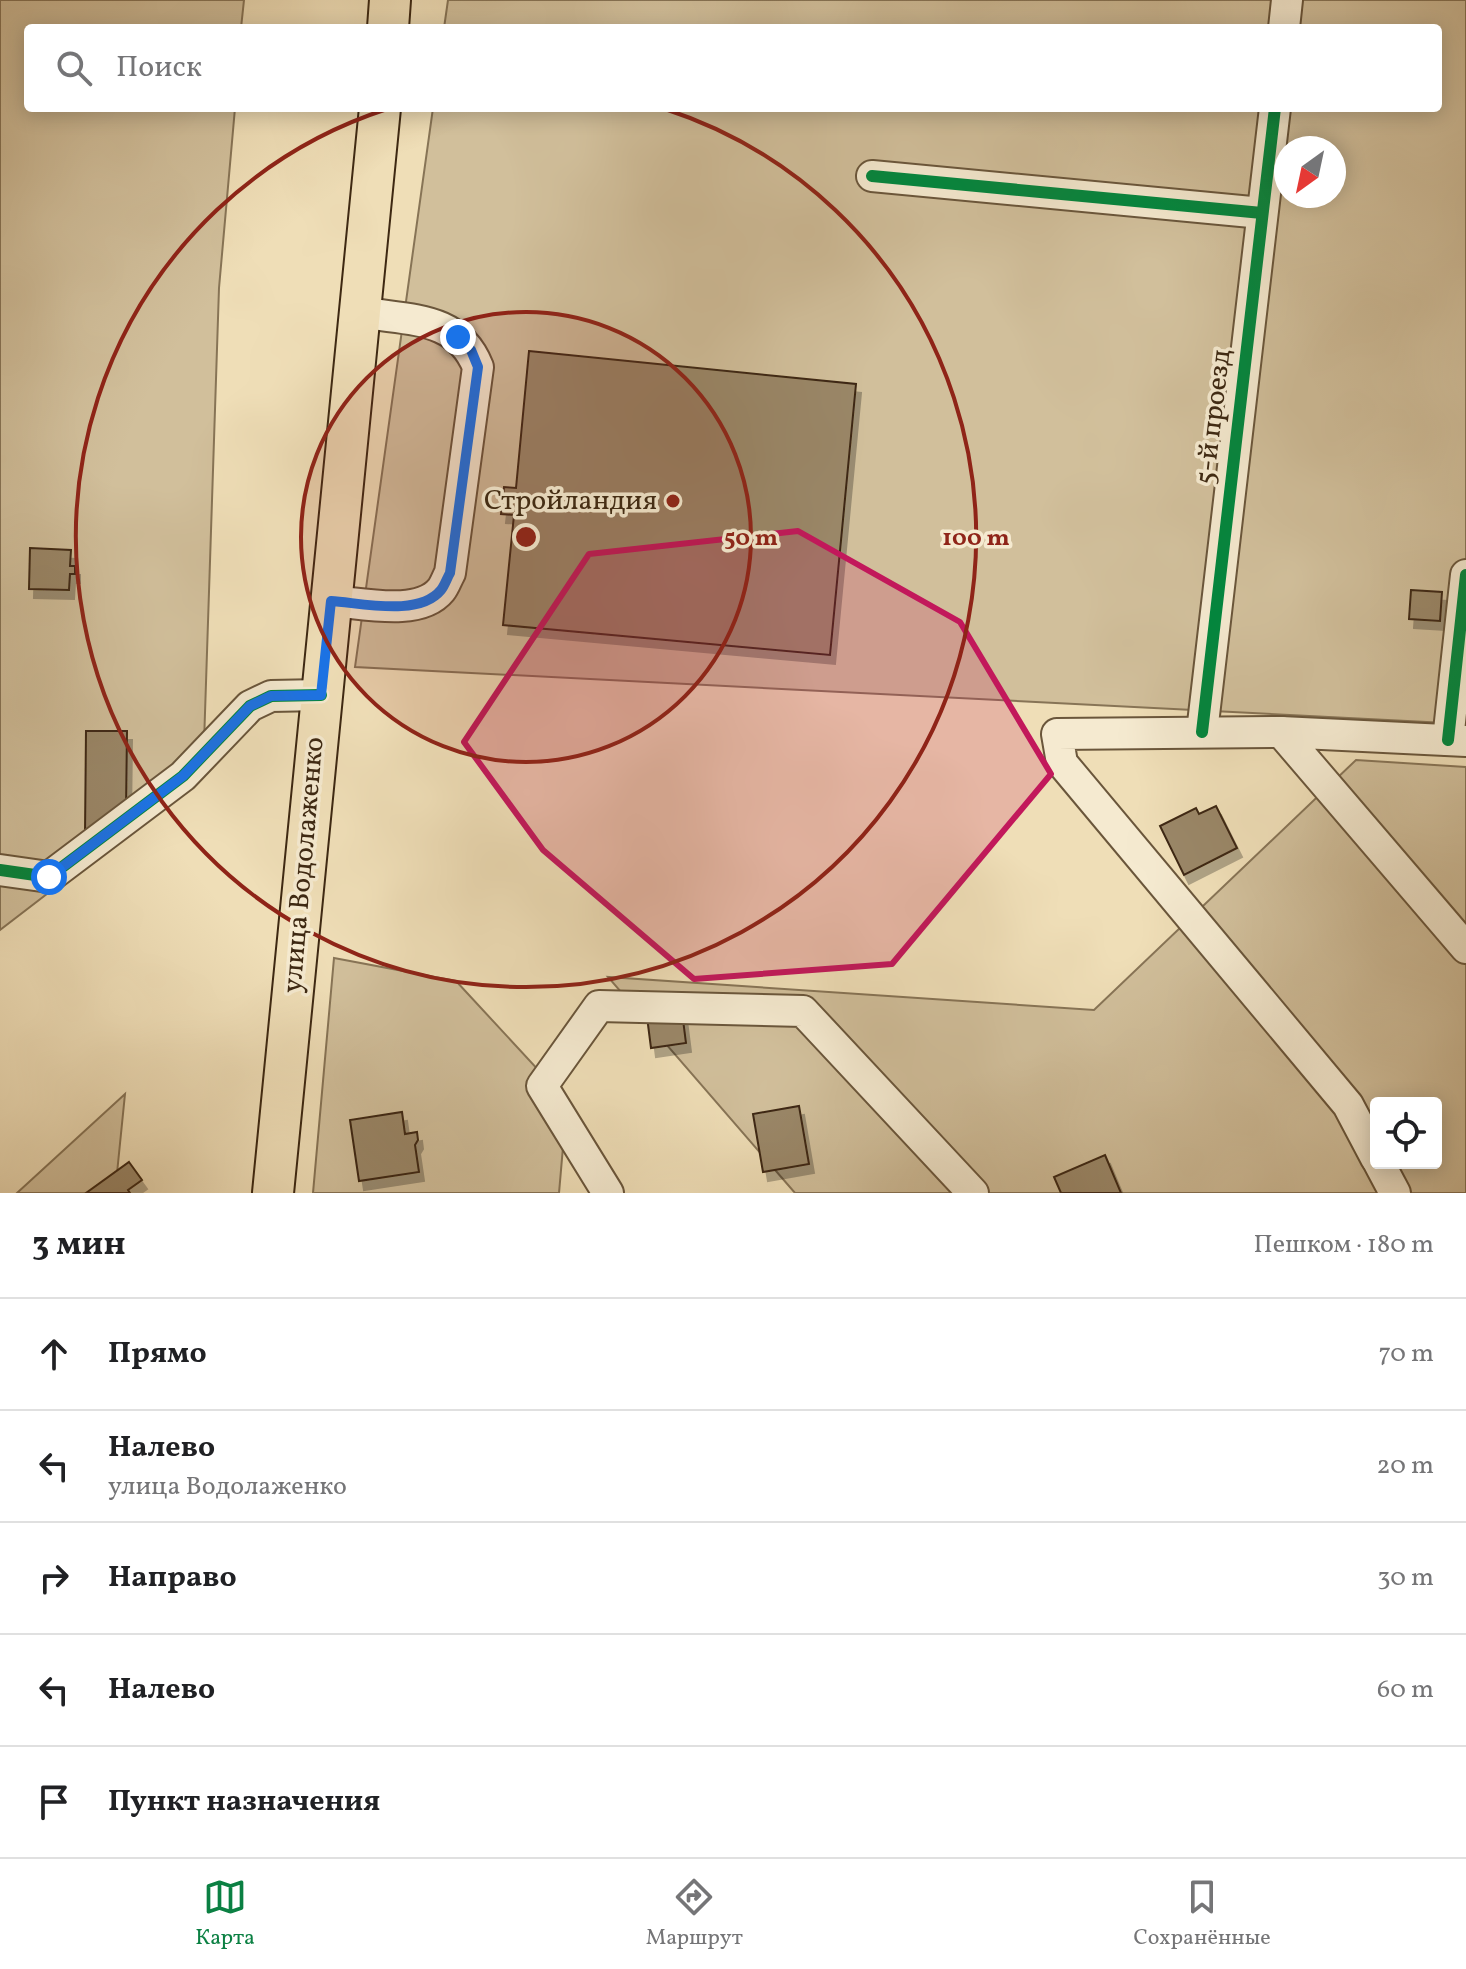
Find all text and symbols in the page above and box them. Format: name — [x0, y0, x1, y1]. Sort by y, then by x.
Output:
search box — [24, 24, 1442, 112]
icon: search — [52, 46, 96, 90]
text: Поиск — [116, 47, 202, 89]
north arrow — [1274, 136, 1346, 208]
route end — [440, 319, 476, 355]
street label: 5-й проезд — [1186, 347, 1242, 487]
place label: Стройландия — [484, 482, 657, 521]
marker: Стройландия — [664, 492, 682, 510]
text: 50 m — [724, 522, 778, 556]
text: 100 m — [942, 522, 1010, 556]
centre of rings — [512, 523, 540, 551]
street label: улица Водолаженко — [273, 735, 335, 995]
route start — [31, 859, 67, 895]
map controls — [1370, 1097, 1442, 1169]
button: locate — [1370, 1097, 1442, 1169]
text: 3 мин — [32, 1222, 126, 1269]
text: Пешком · 180 m — [1253, 1227, 1434, 1263]
icon: ahead — [32, 1332, 76, 1376]
text: Прямо — [108, 1333, 207, 1375]
text: 70 m — [1379, 1336, 1434, 1372]
text: Налево — [108, 1427, 215, 1469]
icon: left — [32, 1444, 76, 1488]
text: 20 m — [1376, 1448, 1434, 1484]
text: улица Водолаженко — [108, 1469, 347, 1505]
icon: right — [32, 1556, 76, 1600]
text: Направо — [108, 1557, 237, 1599]
text: 30 m — [1377, 1560, 1434, 1596]
icon: left — [32, 1668, 76, 1712]
text: Налево — [108, 1669, 215, 1711]
text: 60 m — [1377, 1672, 1434, 1708]
icon: arrive — [32, 1780, 76, 1824]
text: Пункт назначения — [108, 1781, 380, 1823]
tab: Карта — [195, 1875, 255, 1954]
tab: Маршрут — [646, 1875, 743, 1954]
tab: Сохранённые — [1133, 1875, 1271, 1954]

